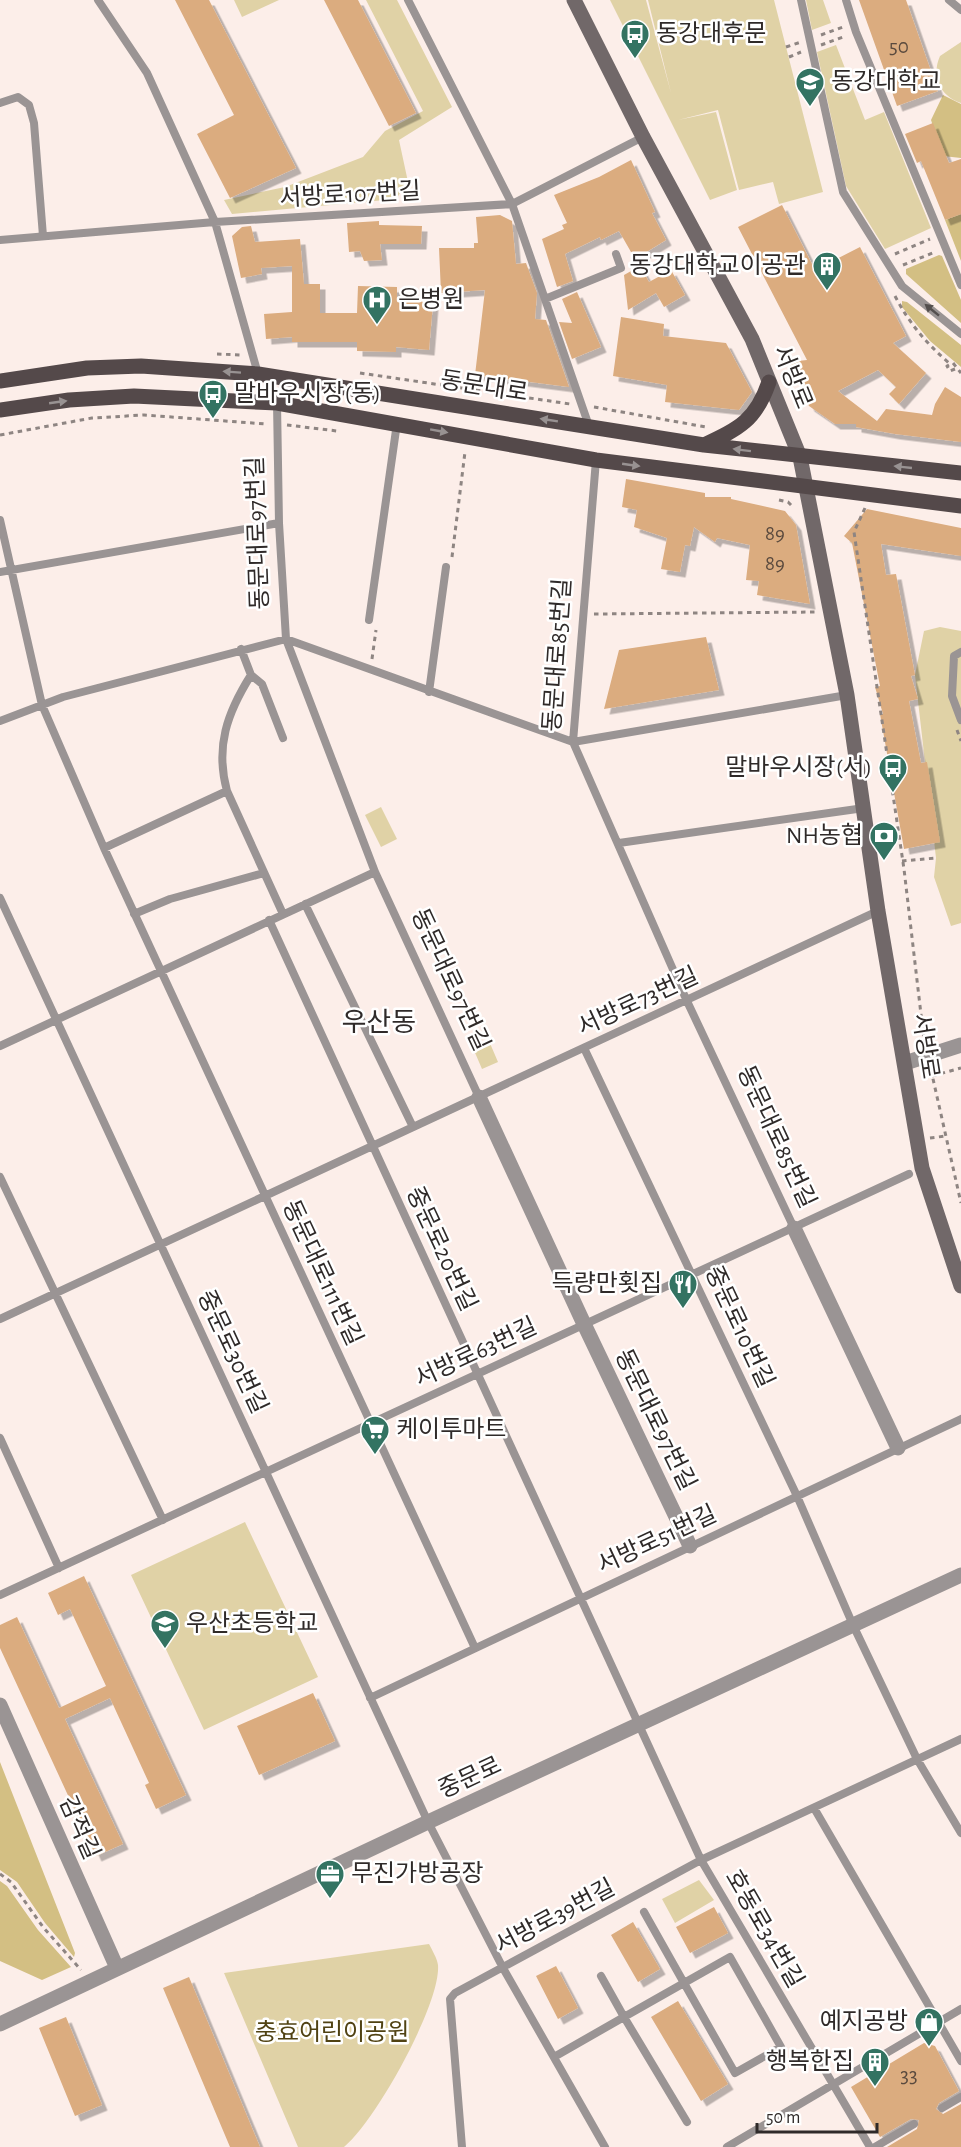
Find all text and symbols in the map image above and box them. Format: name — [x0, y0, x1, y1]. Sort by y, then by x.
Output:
bus stop icon: 동강대후문 — [619, 18, 651, 60]
place label: 동강대후문 — [656, 21, 766, 46]
house number: 50 — [889, 36, 909, 57]
school or university icon: 동강대학교 — [794, 66, 826, 108]
place label: 동강대학교 — [831, 68, 941, 94]
street label: 서방로107번길 — [279, 177, 421, 211]
building icon: 동강대학교이공관 — [811, 250, 843, 292]
place label: 동강대학교이공관 — [629, 252, 806, 278]
hospital icon: 은병원 — [361, 284, 393, 326]
place label: 은병원 — [398, 287, 464, 312]
one-way arrow — [924, 304, 939, 316]
street label: 서방로 — [768, 341, 817, 412]
street label: 동문대로 — [439, 367, 530, 406]
one-way arrow — [222, 368, 241, 377]
bus stop icon: 말바우시장(동) — [197, 378, 229, 420]
place label: 말바우시장(동) — [234, 380, 381, 406]
one-way arrow — [49, 397, 68, 406]
one-way arrow — [540, 415, 559, 424]
one-way arrow — [430, 427, 449, 436]
one-way arrow — [732, 445, 751, 454]
street label: 동문대로97번길 — [242, 456, 273, 610]
one-way arrow — [622, 460, 641, 469]
one-way arrow — [893, 462, 912, 472]
house number: 89 — [765, 523, 785, 544]
house number: 89 — [765, 553, 785, 574]
street label: 동문대로85번길 — [540, 577, 575, 733]
bus stop icon: 말바우시장(서) — [877, 752, 909, 794]
place label: 말바우시장(서) — [725, 754, 872, 780]
bank icon: NH농협 — [868, 820, 900, 862]
place label: NH농협 — [786, 822, 863, 848]
street label: 동문대로97번길 — [407, 905, 494, 1055]
street label: 서방로73번길 — [573, 962, 702, 1040]
district label: 우산동 — [342, 1008, 416, 1036]
street label: 서방로 — [908, 1011, 944, 1081]
street label: 동문대로85번길 — [733, 1062, 820, 1212]
street label: 중문로20번길 — [402, 1183, 481, 1315]
street label: 동문대로111번길 — [278, 1196, 367, 1349]
street label: 중문로10번길 — [700, 1262, 779, 1392]
restaurant icon: 득량만횟집 — [667, 1268, 699, 1310]
place label: 득량만횟집 — [552, 1270, 662, 1296]
street label: 중문로30번길 — [193, 1286, 272, 1417]
street label: 서방로63번길 — [410, 1313, 541, 1392]
street label: 동문대로97번길 — [611, 1345, 700, 1494]
supermarket icon: 케이투마트 — [359, 1414, 391, 1456]
place label: 케이투마트 — [396, 1417, 506, 1442]
street label: 서방로51번길 — [593, 1500, 720, 1578]
school or university icon: 우산초등학교 — [149, 1608, 181, 1650]
place label: 우산초등학교 — [186, 1610, 318, 1636]
street label: 중문로 — [435, 1753, 505, 1803]
street label: 감적길 — [55, 1792, 104, 1863]
office icon: 무진가방공장 — [314, 1858, 346, 1900]
place label: 무진가방공장 — [351, 1860, 483, 1886]
street label: 호동로34번길 — [721, 1865, 808, 1992]
street label: 서방로39번길 — [490, 1874, 619, 1958]
shop icon: 예지공방 — [913, 2006, 945, 2048]
place label: 예지공방 — [820, 2008, 908, 2034]
park label: 충효어린이공원 — [255, 2020, 409, 2045]
building icon: 행복한집 — [859, 2046, 891, 2088]
place label: 행복한집 — [766, 2049, 854, 2074]
house number: 33 — [900, 2065, 918, 2086]
scale bar — [757, 2096, 877, 2134]
text: 50 m — [766, 2109, 800, 2127]

